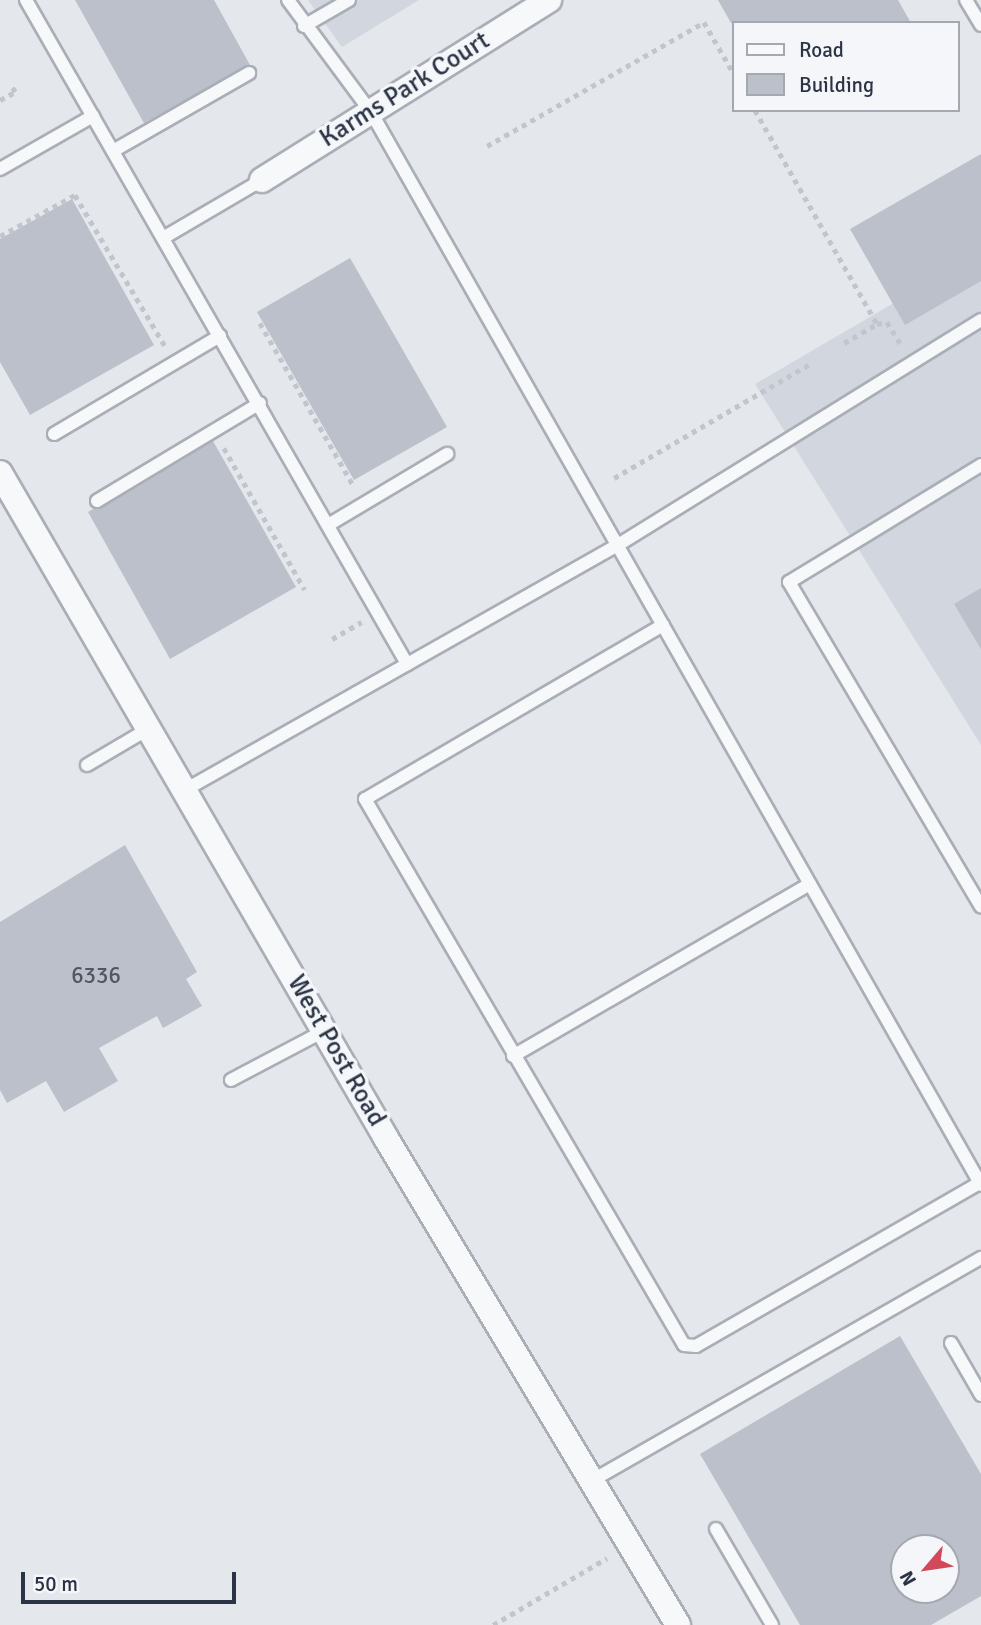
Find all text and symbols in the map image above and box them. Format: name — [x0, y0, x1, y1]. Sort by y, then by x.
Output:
legend — [732, 21, 960, 112]
street label: Karms Park Court — [314, 25, 496, 155]
text: Road — [799, 37, 844, 63]
text: Building — [799, 72, 874, 98]
house number: 6336 — [71, 962, 121, 990]
street label: West Post Road — [280, 970, 392, 1132]
north arrow — [890, 1534, 960, 1604]
scale bar — [24, 1558, 240, 1602]
text: N — [895, 1567, 922, 1590]
text: 50 m — [34, 1571, 78, 1597]

